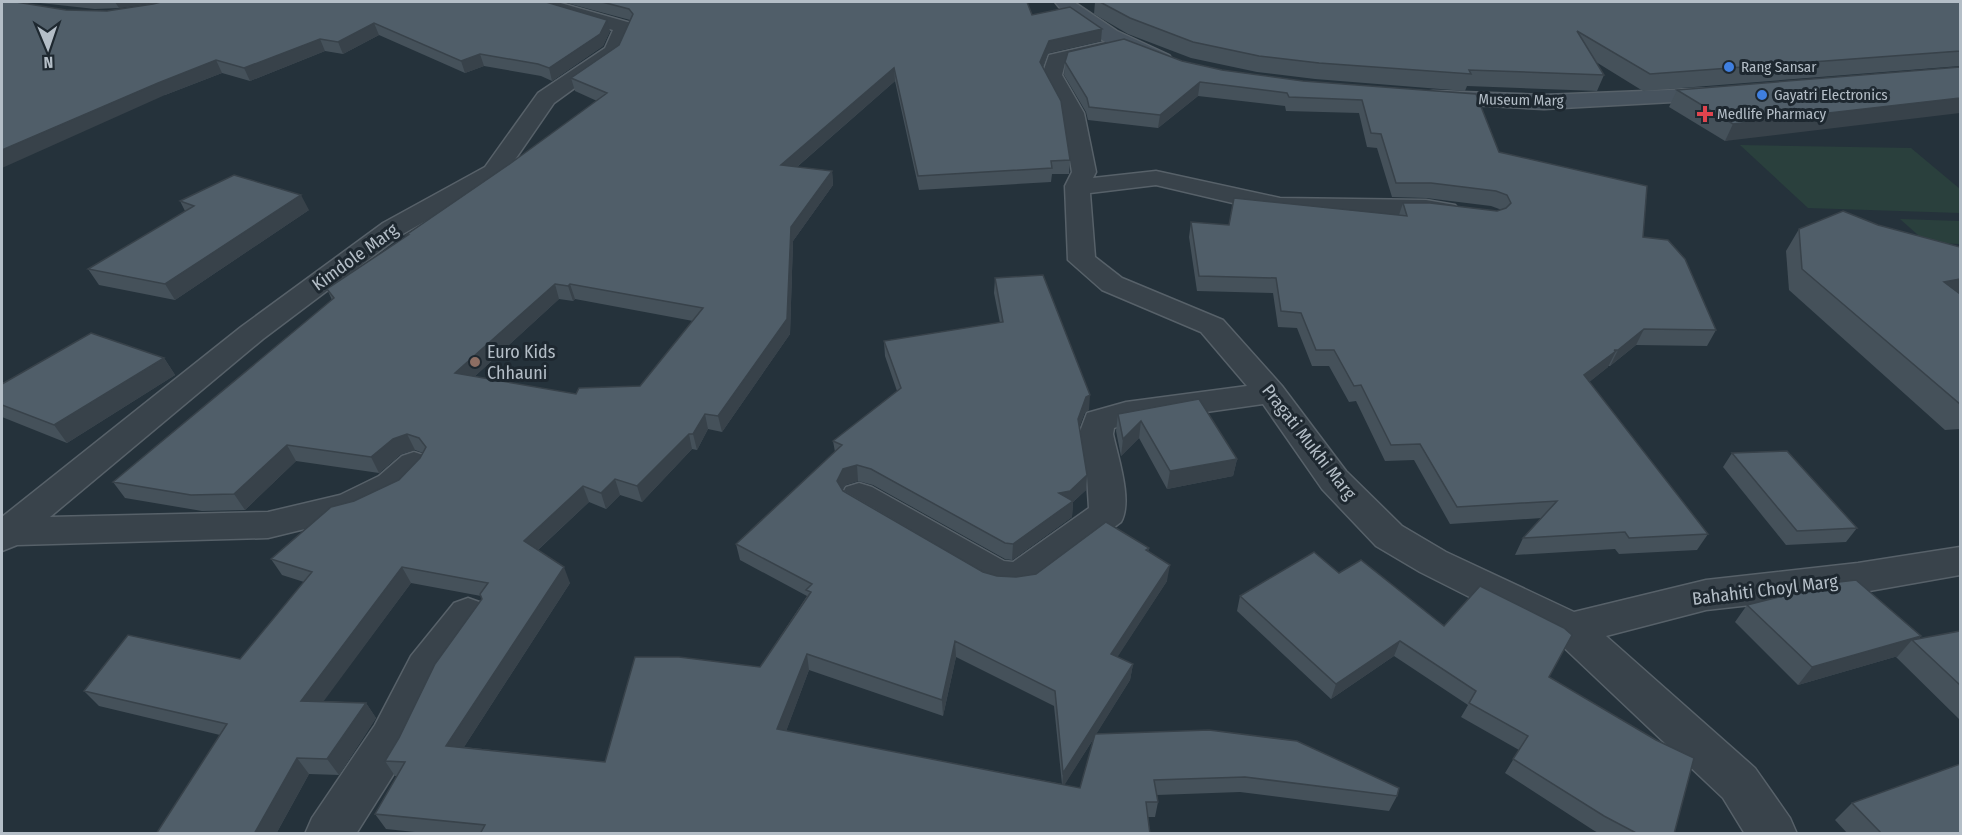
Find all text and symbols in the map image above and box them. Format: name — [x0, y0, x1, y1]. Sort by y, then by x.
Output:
north arrow — [18, 18, 78, 78]
text: N — [43, 53, 54, 72]
place label: Rang Sansar — [1741, 58, 1817, 76]
marker: Rang Sansar — [1722, 60, 1736, 74]
place label: Gayatri Electronics — [1774, 86, 1888, 104]
marker: Gayatri Electronics — [1755, 88, 1769, 102]
street label: Museum Marg — [1478, 90, 1564, 110]
place label: Medlife Pharmacy — [1717, 105, 1827, 123]
marker: Medlife Pharmacy — [1698, 107, 1712, 121]
street label: Kimdole Marg — [308, 218, 403, 296]
place label: Euro Kids Chhauni — [487, 341, 556, 384]
marker: Euro Kids Chhauni — [468, 355, 482, 369]
street label: Pragati Mukhi Marg — [1257, 380, 1361, 504]
street label: Bahahiti Choyl Marg — [1691, 570, 1840, 610]

